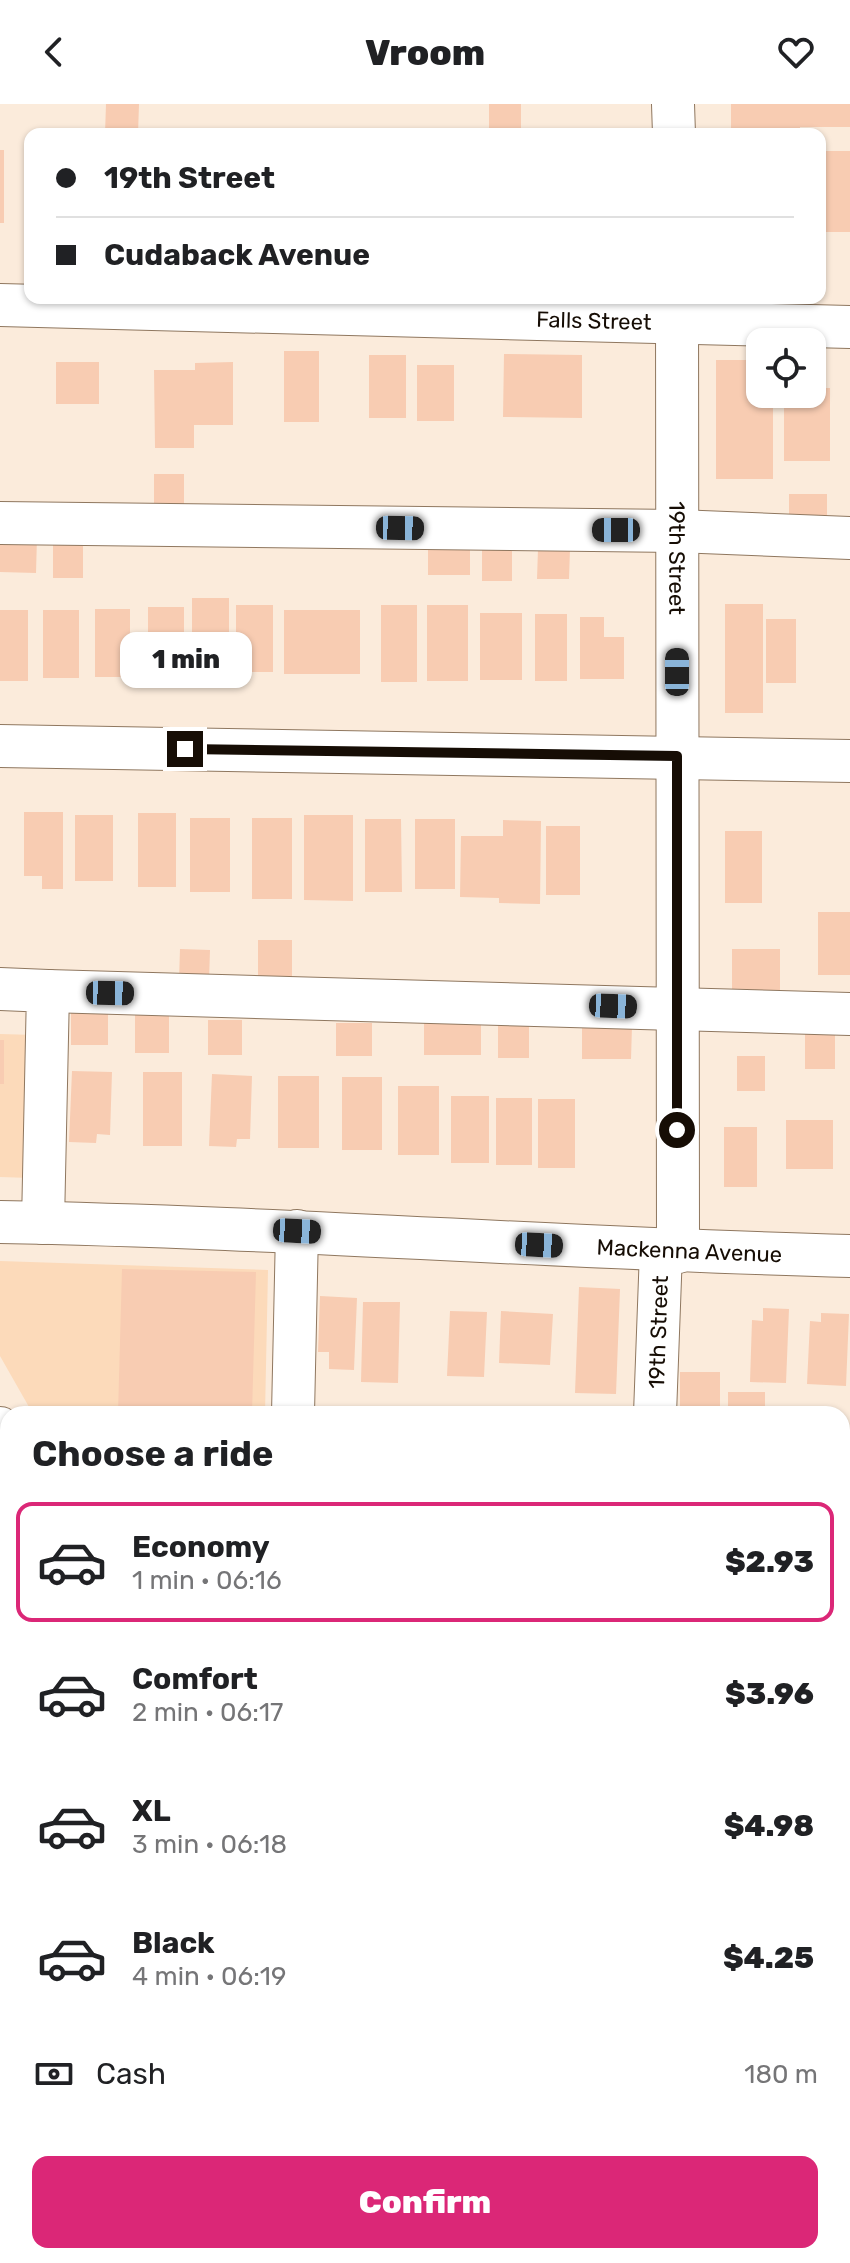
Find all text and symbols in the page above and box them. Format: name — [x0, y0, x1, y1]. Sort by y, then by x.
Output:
icon: back — [32, 30, 76, 74]
icon: heart — [774, 30, 818, 74]
text: Vroom — [365, 31, 485, 74]
text: 19th Street — [104, 160, 275, 196]
text: Cudaback Avenue — [104, 237, 370, 273]
street label: Falls Street — [536, 305, 652, 335]
map controls — [746, 328, 826, 408]
button: locate — [746, 328, 826, 408]
street label: 19th Street — [664, 501, 691, 615]
car — [376, 516, 424, 540]
car — [592, 518, 640, 542]
callout: 1 min — [119, 633, 251, 689]
text: 1 min — [152, 644, 220, 675]
car — [665, 648, 689, 696]
route end — [167, 731, 203, 767]
car — [86, 981, 134, 1005]
car — [589, 993, 637, 1019]
route start — [659, 1112, 695, 1148]
car — [272, 1218, 322, 1244]
car — [514, 1232, 564, 1258]
street label: Mackenna Avenue — [596, 1233, 783, 1268]
street label: 19th Street — [642, 1274, 674, 1389]
text: Choose a ride — [32, 1432, 273, 1475]
icon: car — [36, 1526, 108, 1598]
text: Economy — [132, 1529, 270, 1565]
text: $2.93 — [725, 1544, 814, 1580]
text: 1 min · 06:16 — [132, 1565, 282, 1596]
icon: car — [36, 1658, 108, 1730]
text: Comfort — [132, 1661, 258, 1697]
text: $3.96 — [725, 1676, 814, 1712]
text: 2 min · 06:17 — [132, 1697, 283, 1728]
icon: car — [36, 1790, 108, 1862]
text: XL — [132, 1793, 171, 1829]
text: $4.98 — [724, 1808, 814, 1844]
text: 3 min · 06:18 — [132, 1829, 287, 1860]
icon: car — [36, 1922, 108, 1994]
text: Black — [132, 1925, 215, 1961]
text: $4.25 — [723, 1940, 814, 1976]
text: 4 min · 06:19 — [132, 1961, 286, 1992]
icon: cash — [32, 2052, 76, 2096]
text: Cash — [96, 2056, 166, 2092]
text: 180 m — [744, 2059, 818, 2090]
button: Confirm — [32, 2156, 818, 2248]

